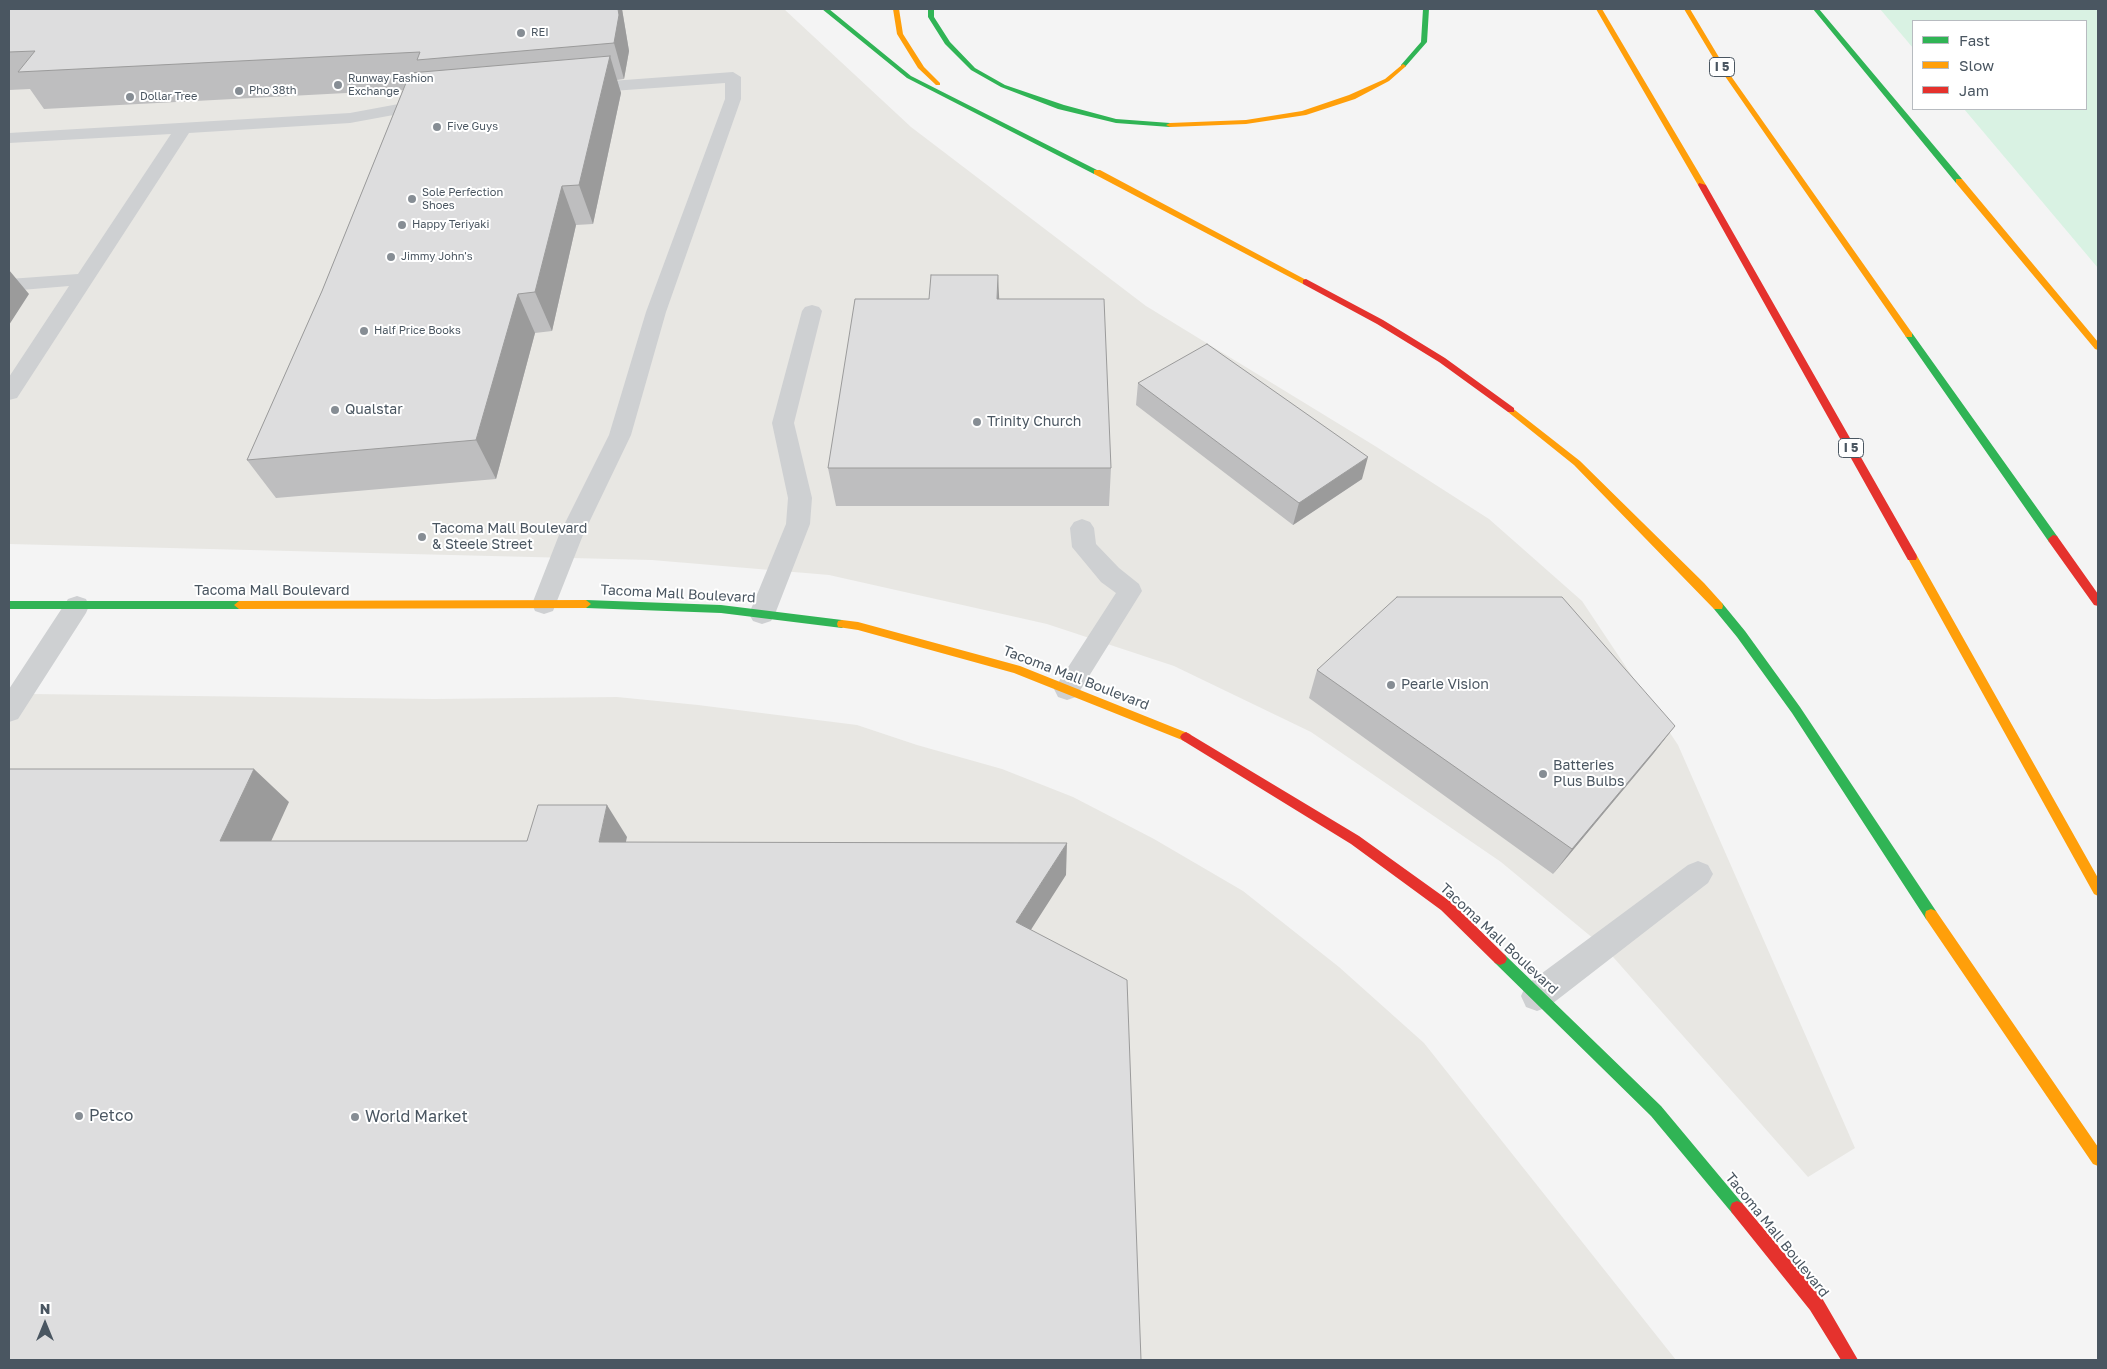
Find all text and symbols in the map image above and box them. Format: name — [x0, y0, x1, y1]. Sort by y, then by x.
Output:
legend — [1912, 20, 2087, 110]
place label: REI — [531, 26, 549, 40]
marker: REI — [515, 27, 527, 39]
text: Fast — [1959, 31, 1990, 49]
text: Slow — [1959, 56, 1994, 74]
road number: I 5 — [1710, 58, 1734, 76]
place label: Runway Fashion Exchange — [348, 72, 434, 98]
marker: Runway Fashion Exchange — [332, 79, 344, 91]
text: Jam — [1959, 81, 1989, 99]
place label: Pho 38th — [249, 84, 297, 98]
marker: Pho 38th — [233, 85, 245, 97]
place label: Dollar Tree — [140, 90, 197, 104]
marker: Dollar Tree — [124, 91, 136, 103]
place label: Five Guys — [447, 120, 498, 134]
marker: Five Guys — [431, 121, 443, 133]
place label: Sole Perfection Shoes — [422, 186, 503, 212]
marker: Sole Perfection Shoes — [406, 193, 418, 205]
place label: Happy Teriyaki — [412, 218, 489, 232]
marker: Happy Teriyaki — [396, 219, 408, 231]
place label: Jimmy John's — [401, 250, 473, 264]
marker: Jimmy John's — [385, 251, 397, 263]
place label: Half Price Books — [374, 324, 461, 338]
marker: Half Price Books — [358, 325, 370, 337]
place label: Qualstar — [345, 402, 403, 418]
marker: Qualstar — [329, 404, 341, 416]
place label: Trinity Church — [987, 414, 1081, 430]
marker: Trinity Church — [971, 416, 983, 428]
road number: I 5 — [1838, 438, 1864, 458]
place label: Tacoma Mall Boulevard & Steele Street — [432, 521, 587, 554]
marker: Tacoma Mall Boulevard & Steele Street — [416, 531, 428, 543]
street label: Tacoma Mall Boulevard — [600, 582, 756, 606]
street label: Tacoma Mall Boulevard — [194, 583, 350, 599]
street label: Tacoma Mall Boulevard — [1001, 642, 1151, 714]
place label: Pearle Vision — [1401, 677, 1489, 693]
marker: Pearle Vision — [1385, 679, 1397, 691]
place label: Batteries Plus Bulbs — [1553, 758, 1624, 790]
marker: Batteries Plus Bulbs — [1537, 768, 1549, 780]
street label: Tacoma Mall Boulevard — [1436, 880, 1562, 998]
place label: Petco — [89, 1106, 133, 1126]
place label: World Market — [365, 1107, 468, 1127]
marker: Petco — [73, 1110, 85, 1122]
marker: World Market — [349, 1111, 361, 1123]
street label: Tacoma Mall Boulevard — [1722, 1169, 1832, 1301]
north arrow — [20, 1299, 70, 1349]
text: N — [40, 1300, 50, 1317]

